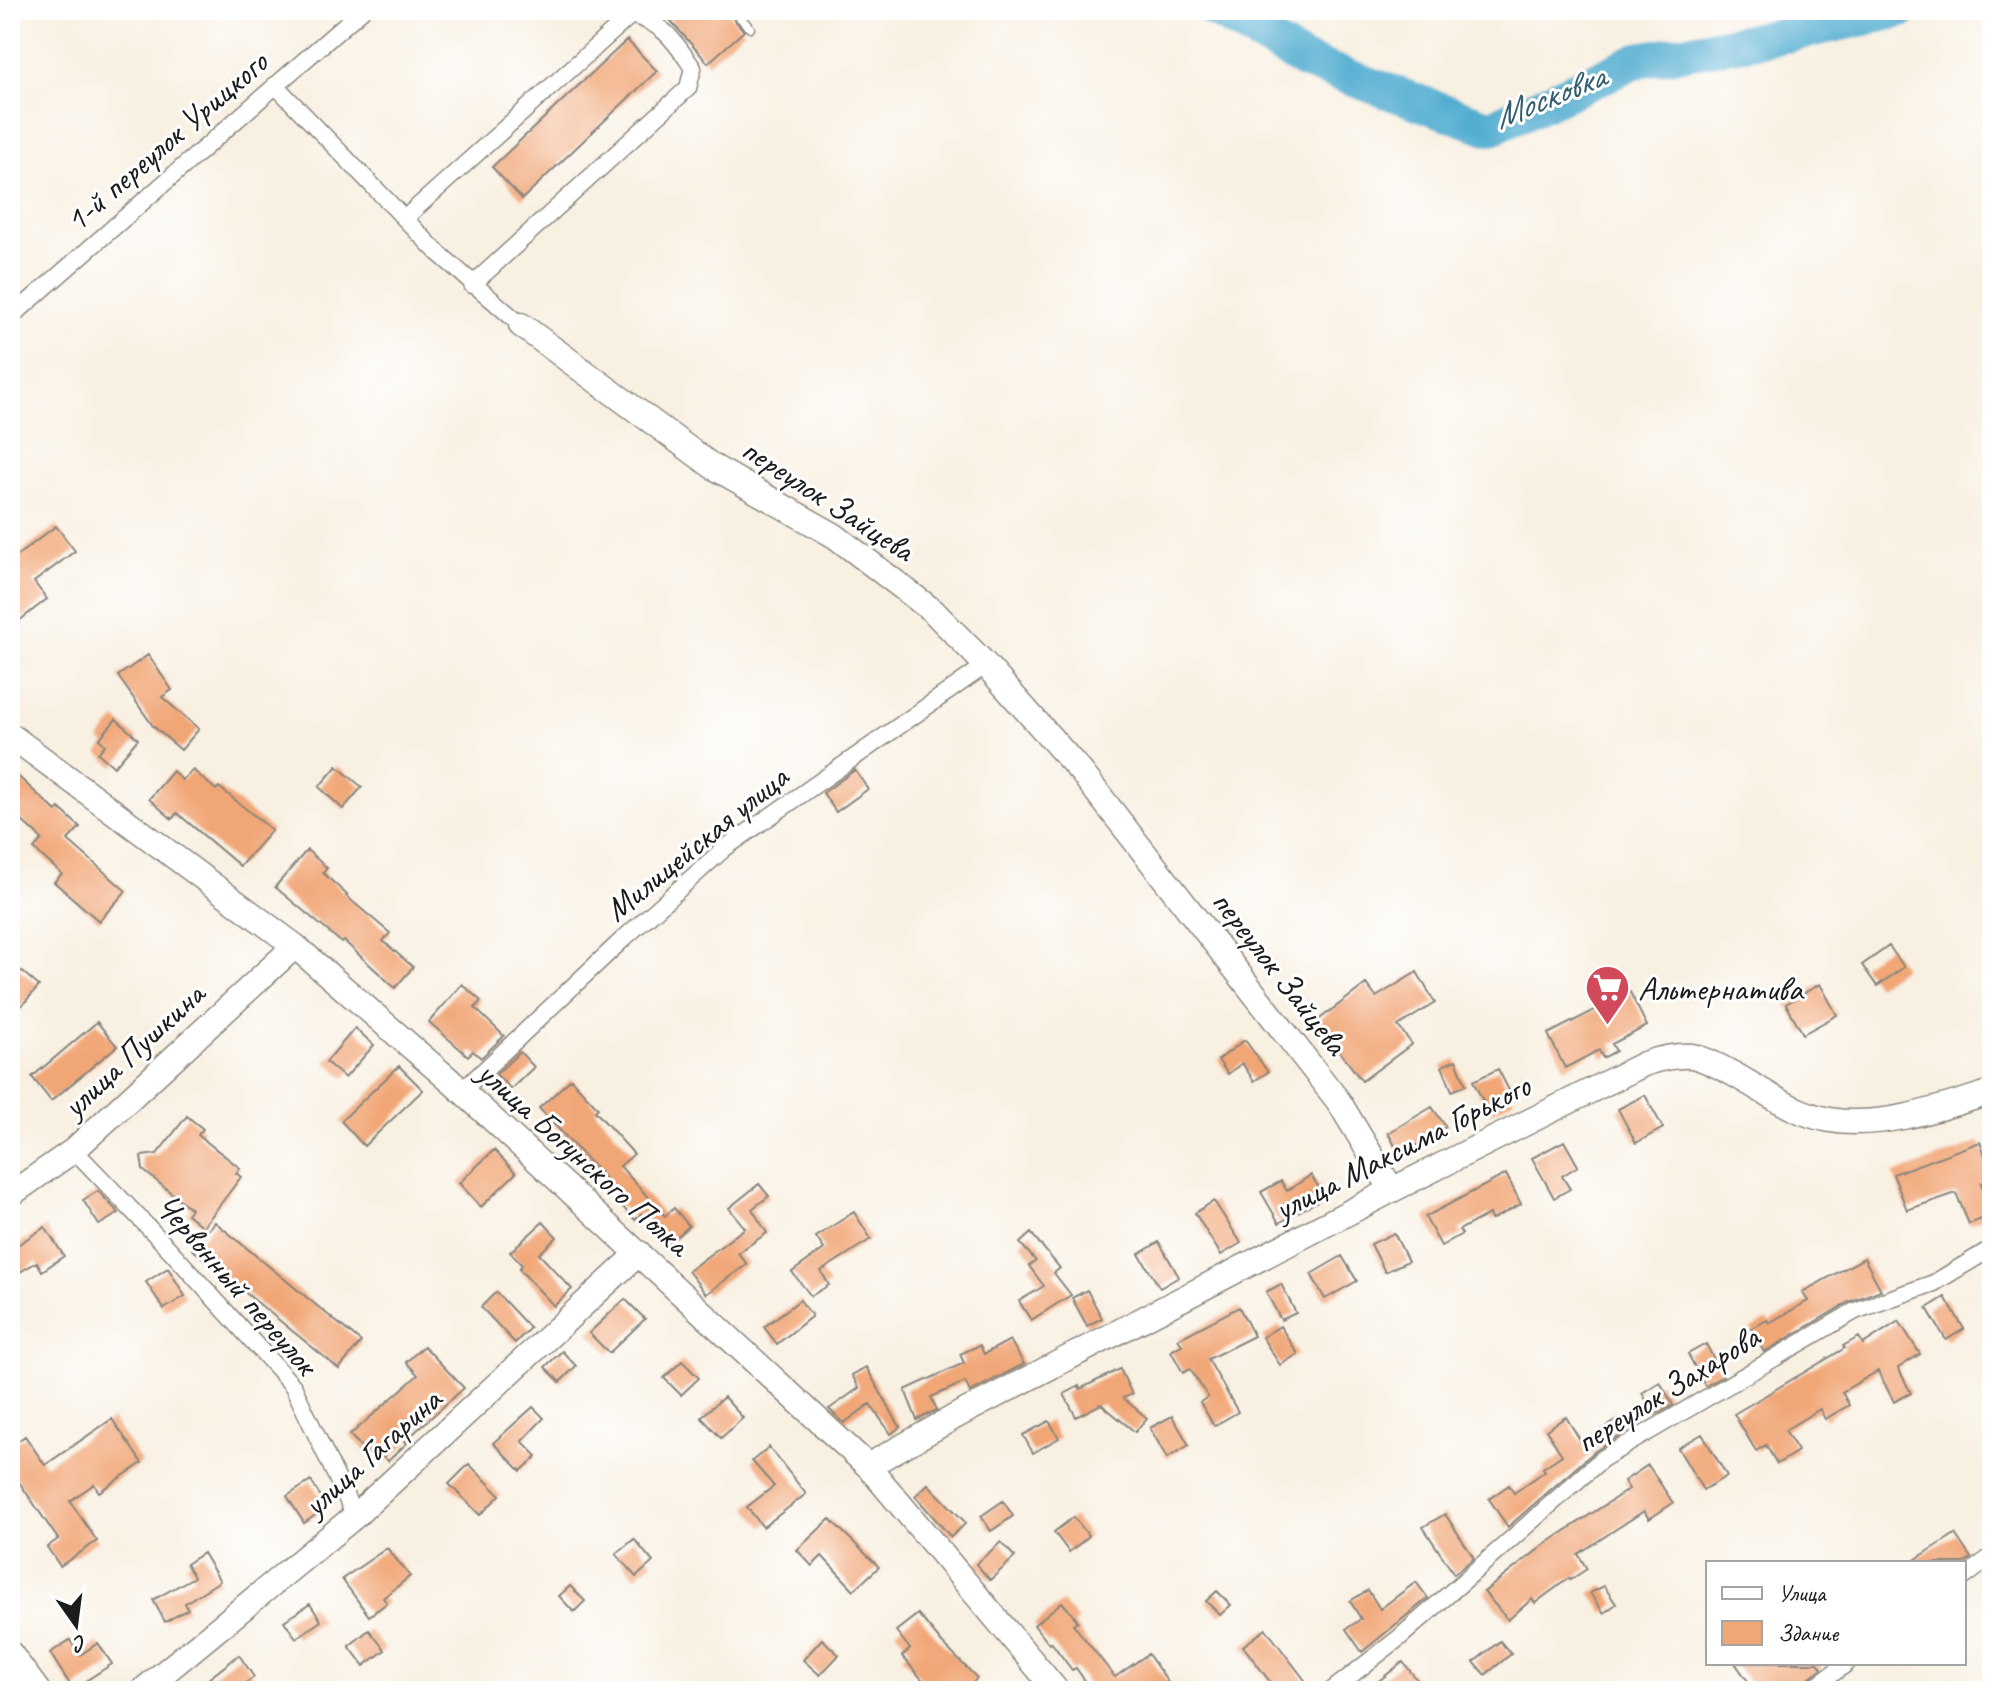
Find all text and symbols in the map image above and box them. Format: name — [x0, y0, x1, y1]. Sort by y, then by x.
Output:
street label: 1-й переулок Урицкого — [56, 40, 278, 241]
water label: Московка — [1486, 51, 1615, 139]
street label: переулок Зайцева — [733, 427, 924, 572]
street label: Милицейская улица — [595, 754, 798, 930]
street label: переулок Зайцева — [1202, 881, 1359, 1065]
supermarket icon: Альтернатива — [1583, 964, 1631, 1027]
place label: Альтернатива — [1638, 967, 1805, 1010]
street label: улица Пушкина — [51, 971, 215, 1128]
street label: улица Богунского Полка — [467, 1050, 701, 1267]
street label: улица Максима Горького — [1265, 1063, 1539, 1231]
street label: Червонный переулок — [147, 1185, 330, 1386]
street label: переулок Захарова — [1567, 1314, 1769, 1463]
street label: улица Гагарина — [292, 1377, 452, 1527]
legend — [1706, 1561, 1966, 1665]
text: Улица — [1778, 1578, 1827, 1608]
north arrow — [36, 1585, 116, 1665]
text: Здание — [1778, 1618, 1840, 1648]
text: С — [69, 1629, 89, 1659]

